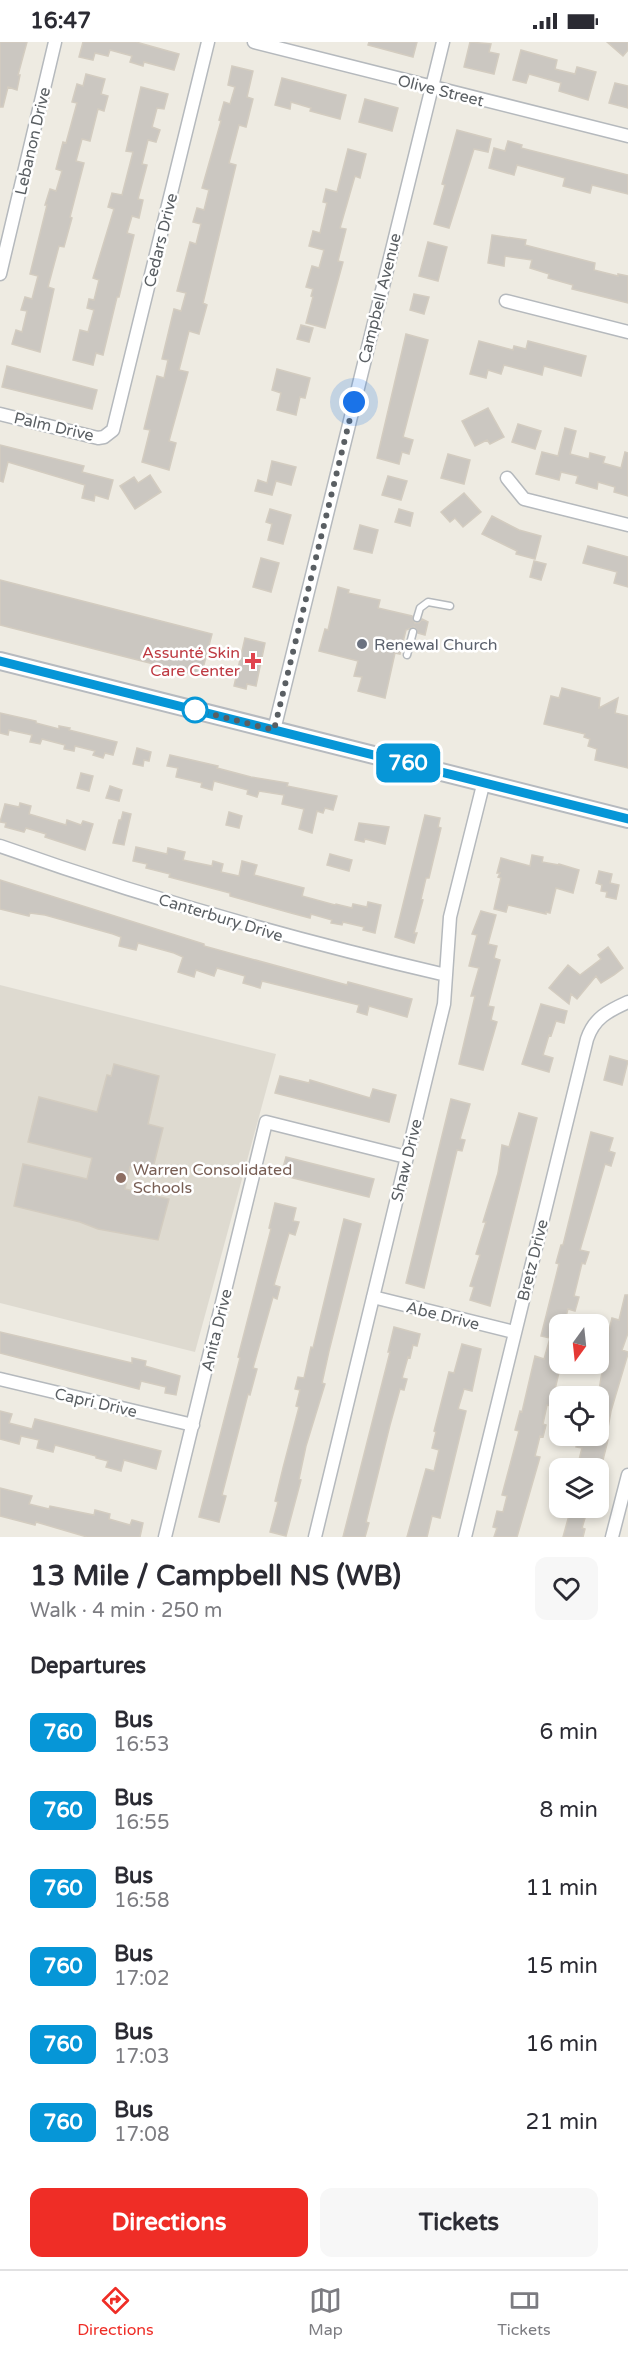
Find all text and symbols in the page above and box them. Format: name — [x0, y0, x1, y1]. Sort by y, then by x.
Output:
text: 16:47 — [30, 8, 91, 34]
street label: Olive Street — [396, 71, 486, 111]
street label: Lebanon Drive — [11, 85, 55, 197]
street label: Cedars Drive — [140, 191, 182, 289]
street label: Campbell Avenue — [354, 231, 406, 365]
your location — [339, 387, 369, 417]
street label: Palm Drive — [12, 408, 96, 446]
place label: Renewal Church — [374, 635, 498, 655]
marker: Renewal Church — [355, 637, 369, 651]
place label: Assunté Skin Care Center — [142, 643, 241, 681]
marker: Assunté Skin Care Center — [244, 652, 262, 670]
unlabelled marker — [182, 697, 208, 723]
line badge: 760 — [374, 744, 442, 782]
text: 760 — [388, 751, 428, 776]
street label: Canterbury Drive — [156, 890, 285, 946]
street label: Shaw Drive — [387, 1117, 427, 1204]
place label: Warren Consolidated Schools — [133, 1160, 292, 1198]
marker: Warren Consolidated Schools — [114, 1171, 128, 1185]
street label: Bretz Drive — [513, 1217, 553, 1303]
street label: Anita Drive — [197, 1287, 237, 1374]
street label: Abe Drive — [404, 1297, 481, 1335]
north arrow — [549, 1314, 609, 1374]
map controls — [549, 1314, 609, 1518]
street label: Capri Drive — [53, 1384, 139, 1422]
button: locate — [549, 1386, 609, 1446]
button: layers — [549, 1458, 609, 1518]
button: heart — [535, 1557, 598, 1620]
text: 13 Mile / Campbell NS (WB) — [30, 1559, 401, 1593]
text: Walk · 4 min · 250 m — [30, 1599, 222, 1623]
text: Departures — [30, 1653, 146, 1679]
text: Bus — [114, 1707, 153, 1733]
text: 6 min — [539, 1719, 598, 1745]
text: 760 — [43, 1720, 83, 1745]
text: 16:53 — [114, 1733, 169, 1757]
text: Bus — [114, 1785, 153, 1811]
text: 8 min — [539, 1797, 598, 1823]
text: 760 — [43, 1798, 83, 1823]
text: 16:55 — [114, 1811, 169, 1835]
text: Bus — [114, 1863, 153, 1889]
text: 11 min — [526, 1875, 598, 1901]
text: 760 — [43, 1876, 83, 1901]
text: 16:58 — [114, 1889, 169, 1913]
text: Bus — [114, 1941, 153, 1967]
text: 15 min — [526, 1953, 598, 1979]
text: 760 — [43, 1954, 83, 1979]
text: 17:02 — [114, 1967, 169, 1991]
text: Bus — [114, 2019, 153, 2045]
text: 16 min — [526, 2031, 598, 2057]
text: 760 — [43, 2032, 83, 2057]
text: 17:03 — [114, 2045, 169, 2069]
text: Bus — [114, 2097, 153, 2123]
text: 21 min — [526, 2109, 598, 2135]
text: 760 — [43, 2110, 83, 2135]
text: 17:08 — [114, 2123, 169, 2147]
button: Directions — [30, 2188, 308, 2257]
button: Tickets — [320, 2188, 598, 2257]
tab: Directions — [77, 2284, 154, 2340]
tab: Map — [308, 2284, 343, 2340]
tab: Tickets — [497, 2284, 551, 2340]

